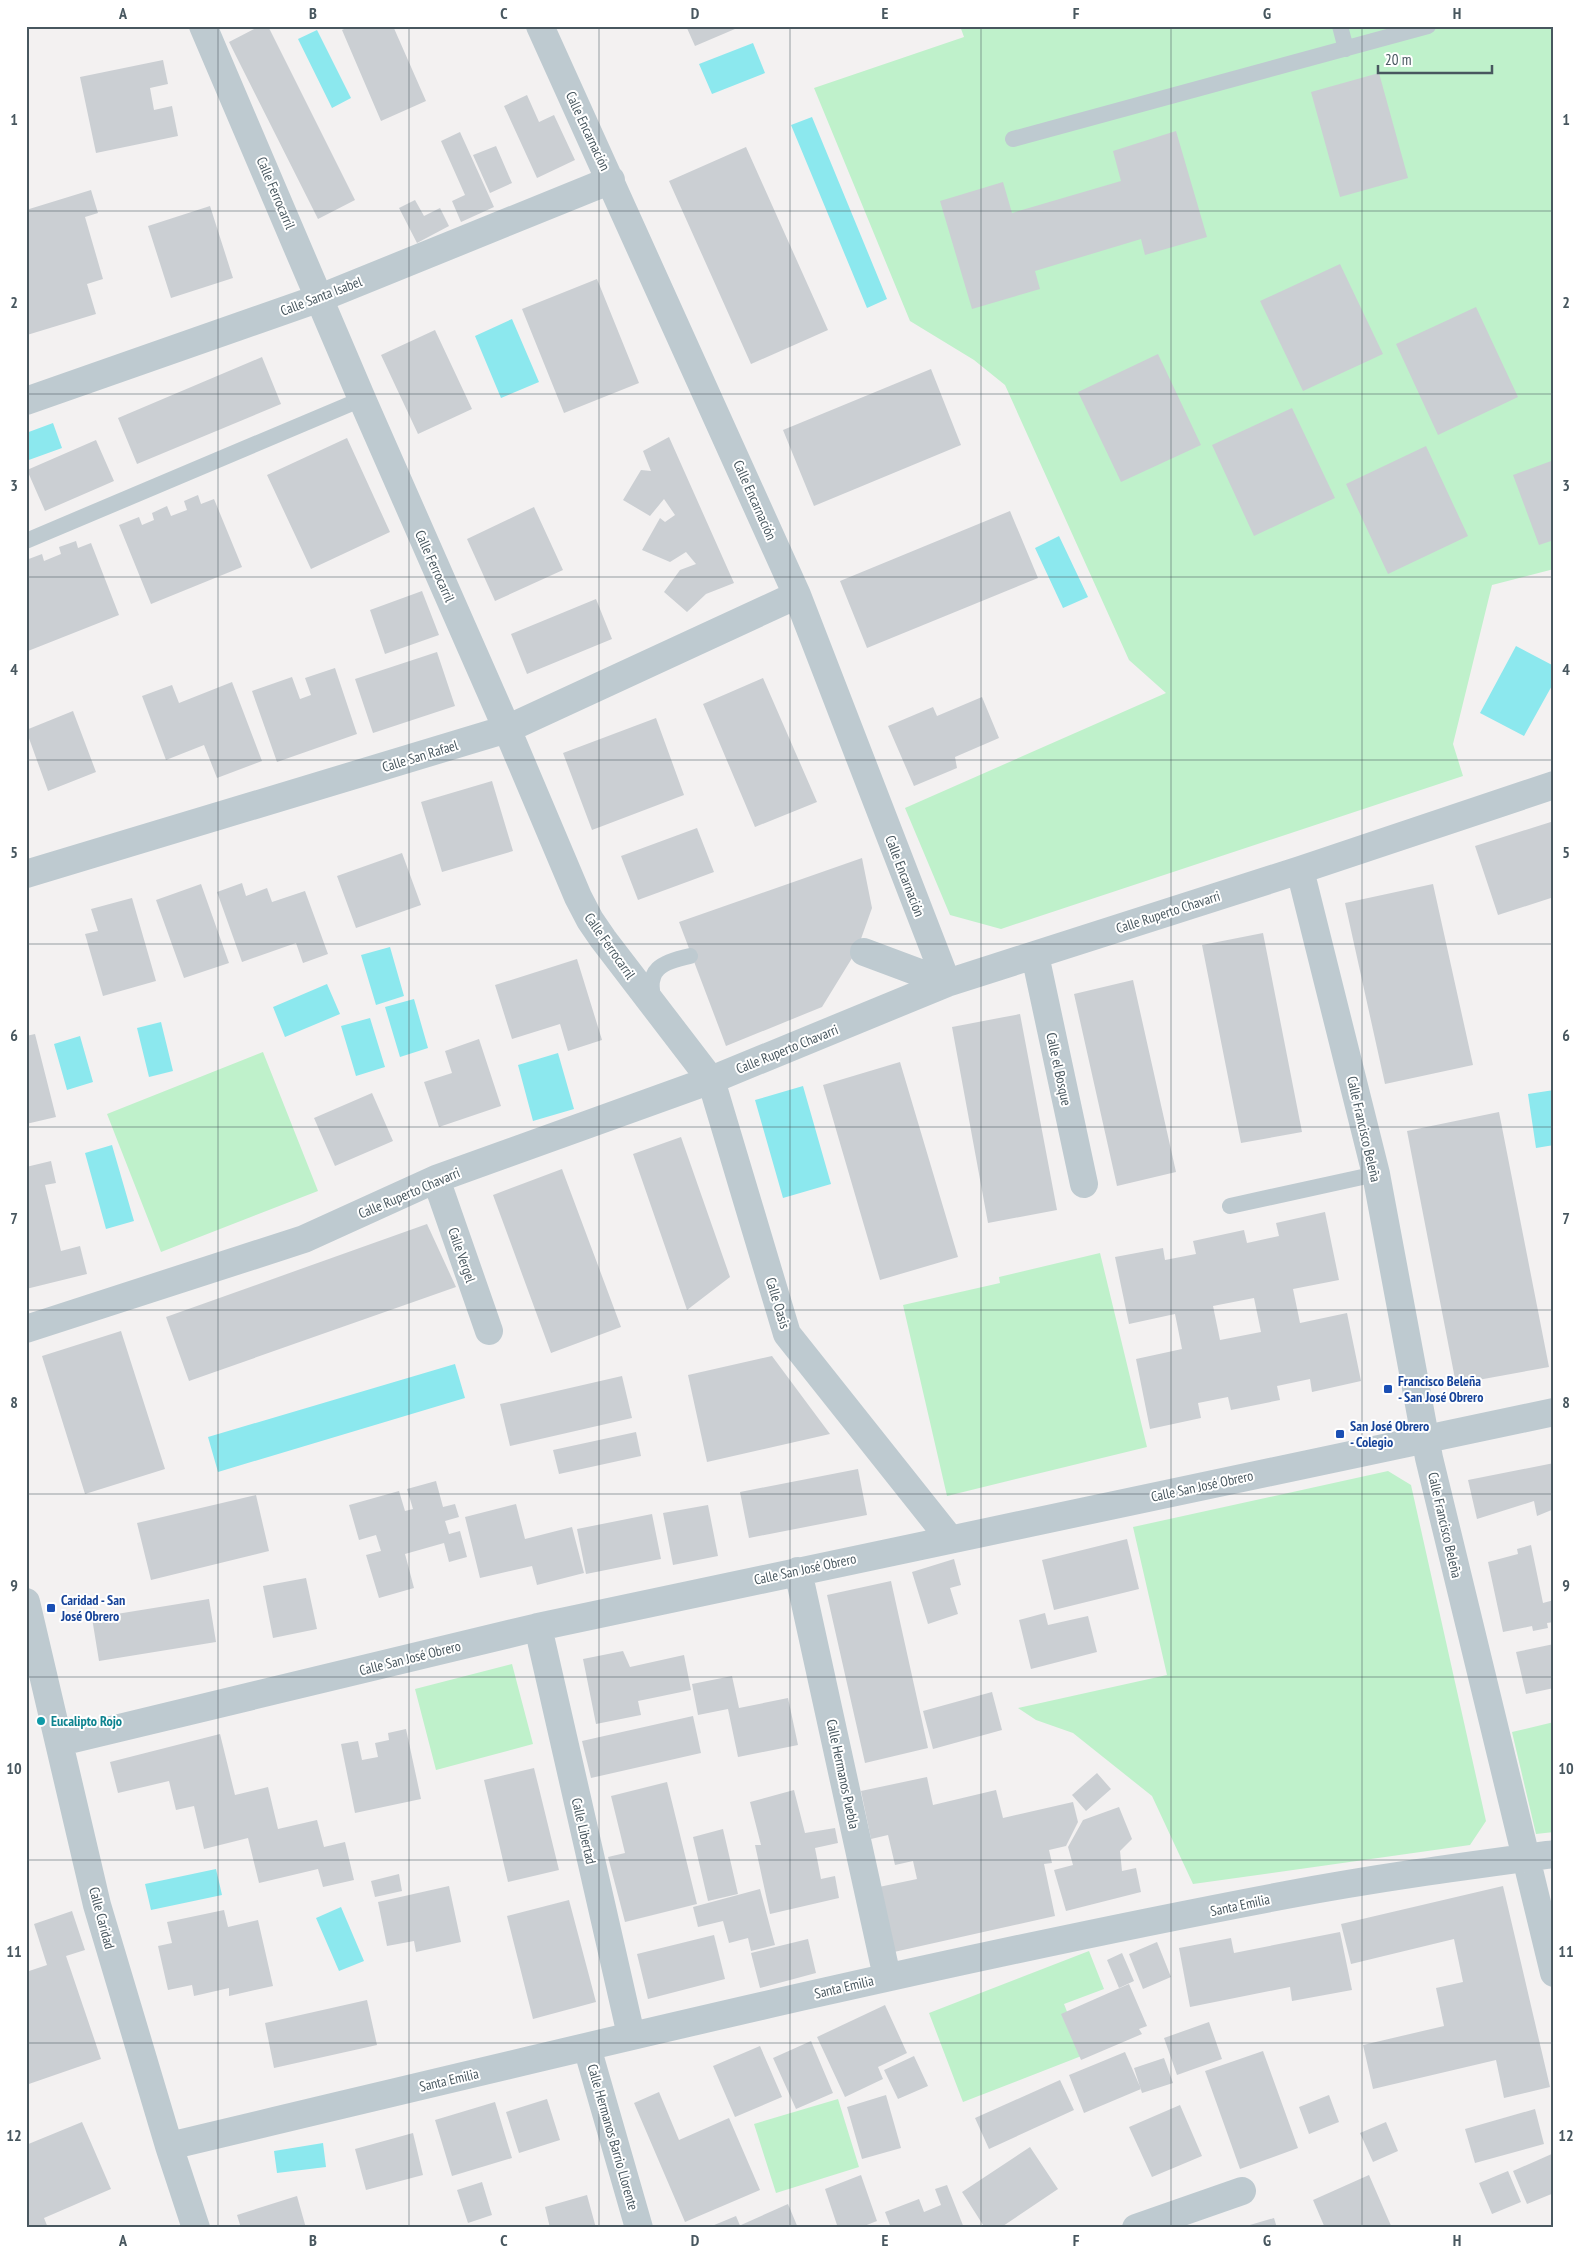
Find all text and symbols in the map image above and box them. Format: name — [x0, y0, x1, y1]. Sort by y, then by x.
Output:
text: A — [118, 3, 128, 23]
text: B — [309, 3, 317, 23]
text: C — [500, 3, 508, 23]
text: D — [691, 3, 700, 23]
text: E — [882, 3, 889, 23]
text: F — [1073, 3, 1080, 23]
text: G — [1263, 3, 1271, 23]
text: H — [1453, 3, 1461, 23]
scale bar — [1378, 42, 1491, 74]
text: 20 m — [1385, 50, 1411, 69]
street label: Calle Encarnación — [562, 88, 614, 174]
text: 1 — [10, 109, 18, 129]
text: 1 — [1562, 109, 1570, 129]
street label: Calle Ferrocarril — [253, 154, 300, 233]
street label: Calle Santa Isabel — [278, 272, 365, 320]
text: 2 — [10, 292, 18, 312]
text: 2 — [1562, 292, 1570, 312]
street label: Calle Encarnación — [729, 457, 781, 543]
text: 3 — [10, 475, 18, 495]
text: 3 — [1562, 475, 1570, 495]
street label: Calle Ferrocarril — [411, 527, 459, 605]
text: 4 — [10, 659, 18, 679]
text: 4 — [1562, 659, 1570, 679]
street label: Calle San Rafael — [380, 736, 461, 776]
street label: Calle Encarnación — [881, 833, 929, 919]
text: 5 — [10, 842, 18, 862]
text: 5 — [1562, 842, 1570, 862]
street label: Calle Ruperto Chavarri — [1114, 887, 1222, 937]
street label: Calle Ferrocarril — [581, 909, 640, 983]
street label: Calle Ruperto Chavarri — [733, 1020, 841, 1078]
text: 6 — [10, 1025, 18, 1045]
text: 6 — [1562, 1025, 1570, 1045]
street label: Calle el Bosque — [1042, 1031, 1076, 1107]
street label: Calle Francisco Beleña — [1343, 1074, 1385, 1184]
street label: Calle Ruperto Chavarri — [355, 1163, 463, 1223]
text: 7 — [10, 1208, 18, 1228]
text: 7 — [1562, 1208, 1570, 1228]
street label: Calle Vergel — [444, 1225, 480, 1286]
street label: Calle Oasis — [762, 1275, 794, 1331]
place label: Francisco Beleña - San José Obrero — [1398, 1372, 1483, 1406]
marker: Francisco Beleña - San José Obrero — [1382, 1383, 1394, 1395]
text: 8 — [10, 1392, 18, 1412]
text: 8 — [1562, 1392, 1570, 1412]
place label: San José Obrero - Colegio — [1350, 1417, 1429, 1451]
marker: San José Obrero - Colegio — [1334, 1428, 1346, 1440]
street label: Calle San José Obrero — [1149, 1466, 1255, 1506]
street label: Calle Francisco Beleña — [1424, 1470, 1466, 1580]
street label: Calle San José Obrero — [752, 1549, 858, 1589]
text: 9 — [10, 1575, 18, 1595]
text: 9 — [1562, 1575, 1570, 1595]
place label: Caridad - San José Obrero — [60, 1591, 125, 1625]
marker: Caridad - San José Obrero — [45, 1602, 57, 1614]
street label: Calle San José Obrero — [357, 1637, 463, 1679]
place label: Eucalipto Rojo — [51, 1712, 122, 1730]
marker: Eucalipto Rojo — [35, 1715, 47, 1727]
street label: Calle Hermanos Puebla — [823, 1718, 863, 1830]
text: 10 — [6, 1758, 22, 1778]
text: 10 — [1558, 1758, 1574, 1778]
street label: Calle Libertad — [568, 1796, 600, 1866]
street label: Calle Caridad — [85, 1885, 119, 1951]
street label: Santa Emilia — [1209, 1890, 1271, 1920]
text: 11 — [6, 1941, 22, 1961]
text: 11 — [1558, 1941, 1574, 1961]
street label: Santa Emilia — [813, 1971, 875, 2003]
street label: Calle Hermanos Barrio Llorente — [584, 2062, 643, 2212]
street label: Santa Emilia — [418, 2064, 480, 2096]
text: 12 — [6, 2125, 22, 2145]
text: 12 — [1558, 2125, 1574, 2145]
text: A — [118, 2230, 128, 2250]
text: B — [309, 2230, 317, 2250]
text: C — [500, 2230, 508, 2250]
text: D — [691, 2230, 700, 2250]
text: E — [882, 2230, 889, 2250]
text: F — [1073, 2230, 1080, 2250]
text: G — [1263, 2230, 1271, 2250]
text: H — [1453, 2230, 1461, 2250]

